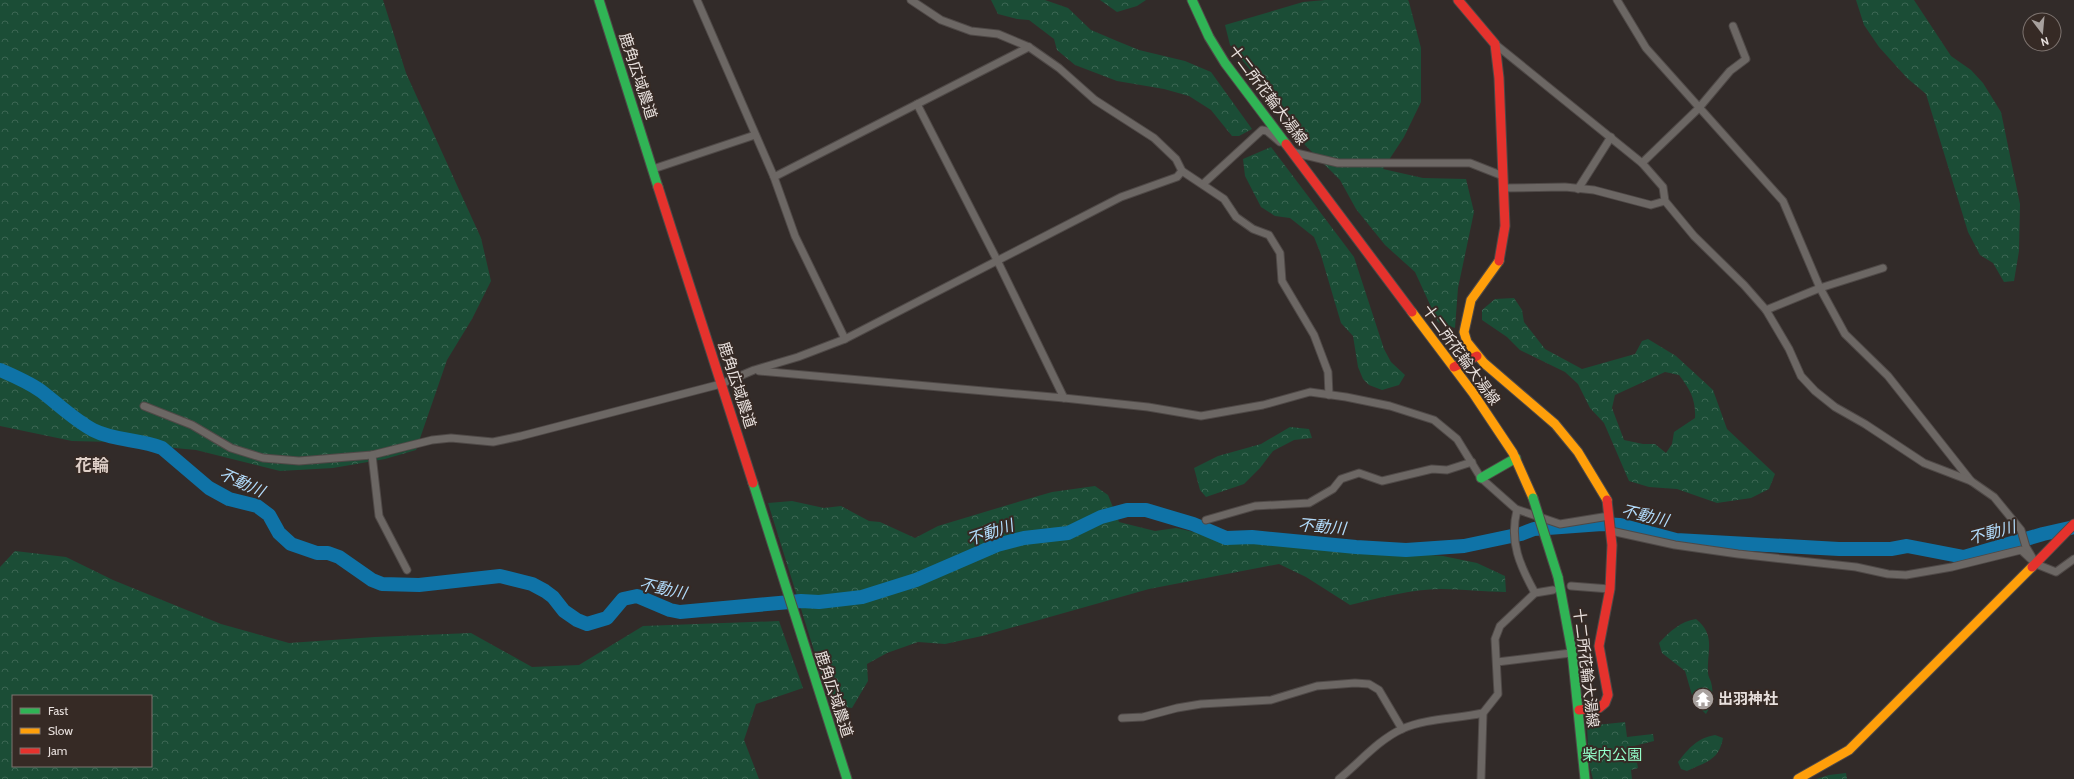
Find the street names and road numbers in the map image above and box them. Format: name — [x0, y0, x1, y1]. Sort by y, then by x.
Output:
street label: 鹿角広域農道 — [616, 30, 660, 122]
street label: 十二所花輪大湯線 — [1225, 42, 1311, 148]
street label: 十二所花輪大湯線 — [1418, 301, 1504, 409]
street label: 鹿角広域農道 — [715, 339, 759, 431]
street label: 十二所花輪大湯線 — [1570, 607, 1602, 729]
street label: 鹿角広域農道 — [812, 648, 856, 740]

